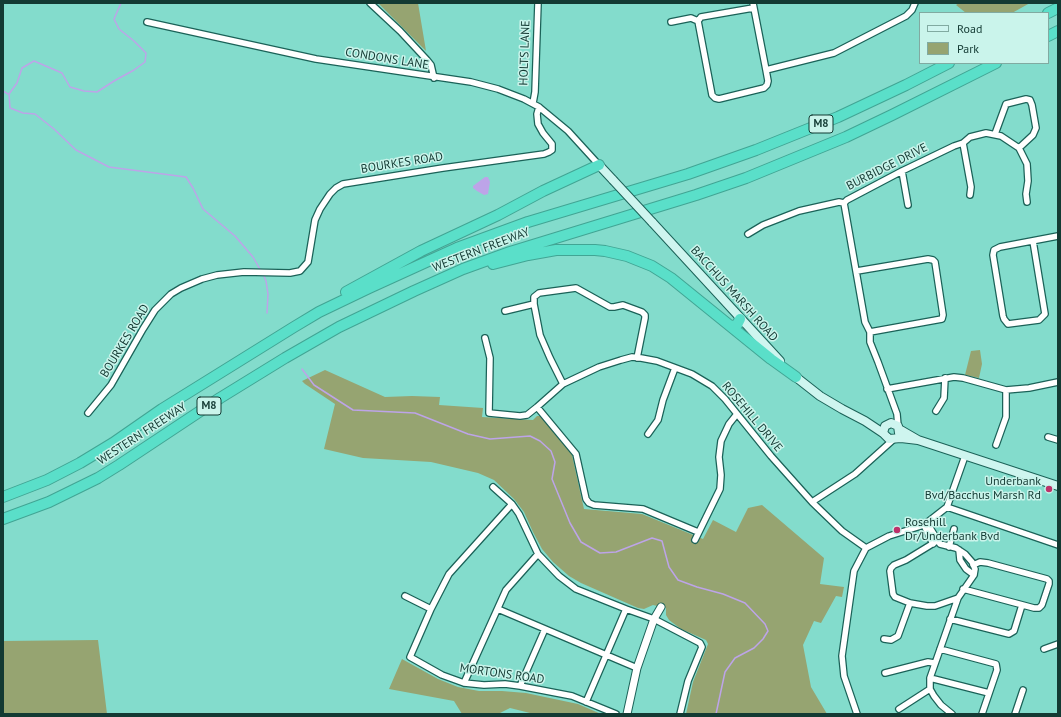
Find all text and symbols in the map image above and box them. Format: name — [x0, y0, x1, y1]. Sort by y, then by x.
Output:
legend — [919, 12, 1049, 64]
street label: HOLTS LANE — [517, 20, 533, 86]
text: Road — [957, 21, 982, 36]
text: Park — [957, 41, 979, 56]
street label: CONDONS LANE — [344, 45, 430, 73]
road number: M8 — [809, 115, 833, 133]
street label: BURBIDGE DRIVE — [844, 140, 930, 194]
street label: BOURKES ROAD — [360, 149, 444, 177]
street label: WESTERN FREEWAY — [430, 225, 532, 275]
street label: BACCHUS MARSH ROAD — [687, 243, 781, 345]
street label: BOURKES ROAD — [97, 302, 153, 380]
street label: ROSEHILL DRIVE — [719, 379, 785, 455]
road number: M8 — [197, 397, 221, 415]
street label: WESTERN FREEWAY — [95, 400, 189, 468]
place label: Underbank Bvd/Bacchus Marsh Rd — [925, 475, 1041, 503]
marker: Underbank Bvd/Bacchus Marsh Rd — [1044, 484, 1054, 494]
place label: Rosehill Dr/Underbank Bvd — [905, 516, 999, 544]
marker: Rosehill Dr/Underbank Bvd — [892, 525, 902, 535]
street label: MORTONS ROAD — [459, 661, 545, 687]

